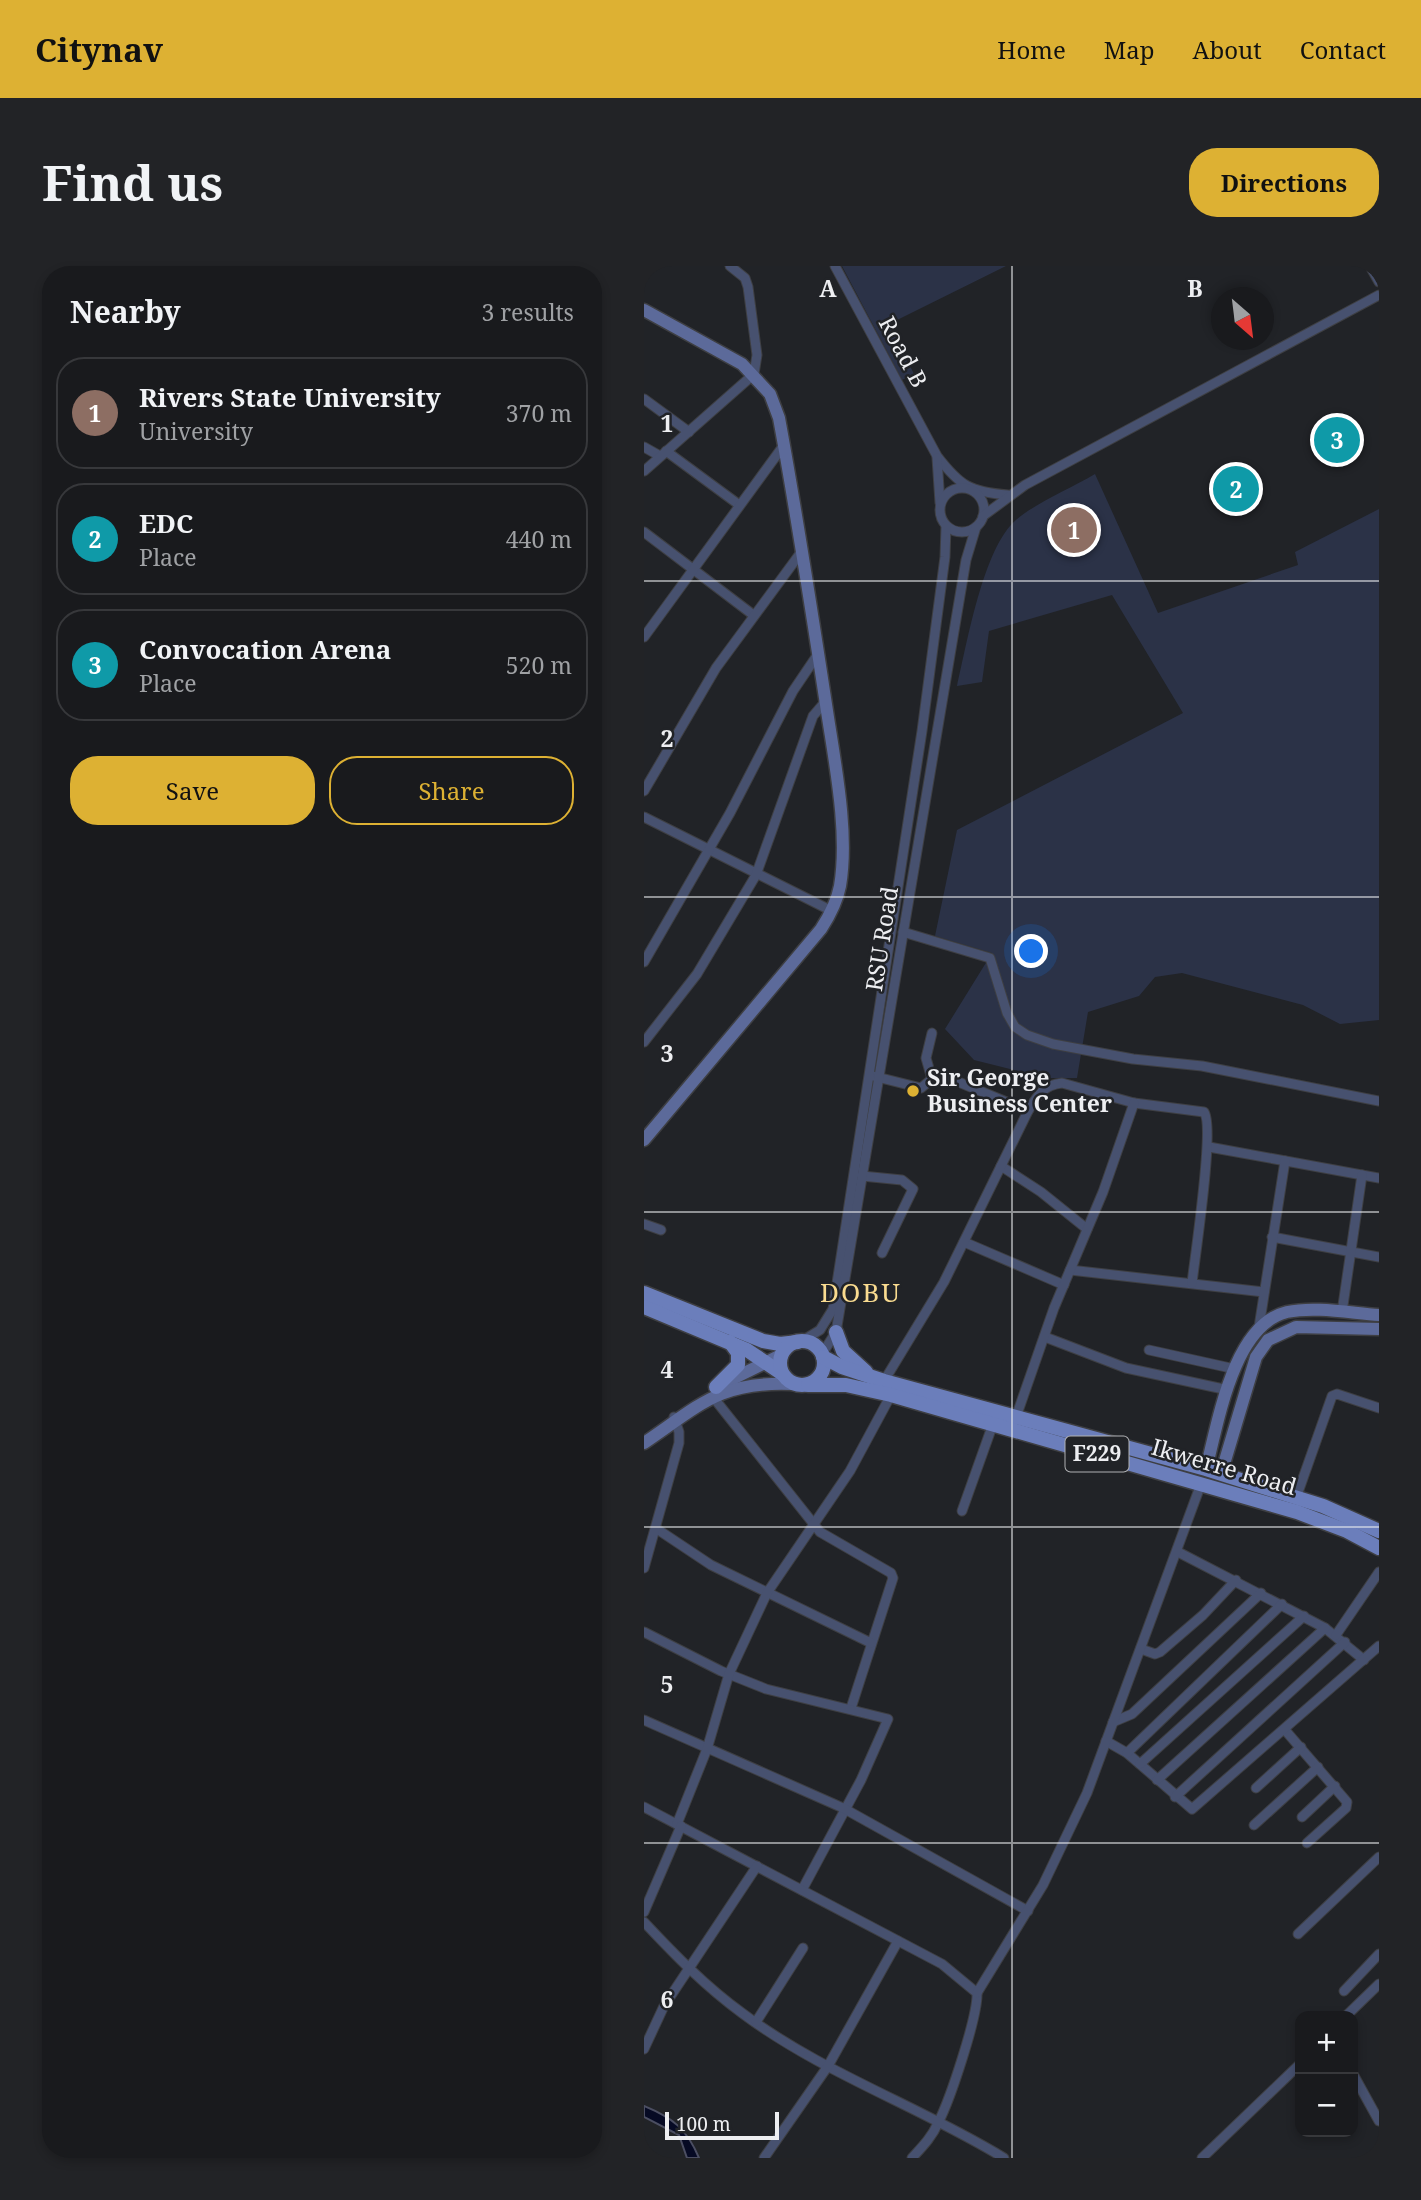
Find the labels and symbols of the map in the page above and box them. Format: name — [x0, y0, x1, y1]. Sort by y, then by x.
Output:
text: A — [819, 272, 837, 304]
text: B — [1187, 272, 1203, 304]
north arrow — [1211, 287, 1274, 350]
street label: Road B — [872, 310, 936, 393]
text: 1 — [661, 407, 674, 439]
pin: 3 — [1314, 414, 1360, 466]
pin: 2 — [1213, 463, 1259, 515]
pin: 1 — [1051, 504, 1097, 556]
text: 2 — [661, 722, 674, 754]
street label: RSU Road — [857, 884, 905, 993]
your location — [1014, 934, 1048, 968]
text: 3 — [661, 1037, 674, 1069]
place label: Sir George Business Center — [927, 1061, 1112, 1119]
marker: Sir George Business Center — [905, 1083, 921, 1099]
district label: DOBU — [820, 1274, 902, 1310]
text: 4 — [661, 1353, 674, 1385]
street label: Ikwerre Road — [1148, 1430, 1301, 1502]
road number: F229 — [1065, 1436, 1128, 1472]
text: 5 — [661, 1668, 674, 1700]
text: 6 — [661, 1983, 674, 2015]
scale bar — [665, 2109, 779, 2141]

